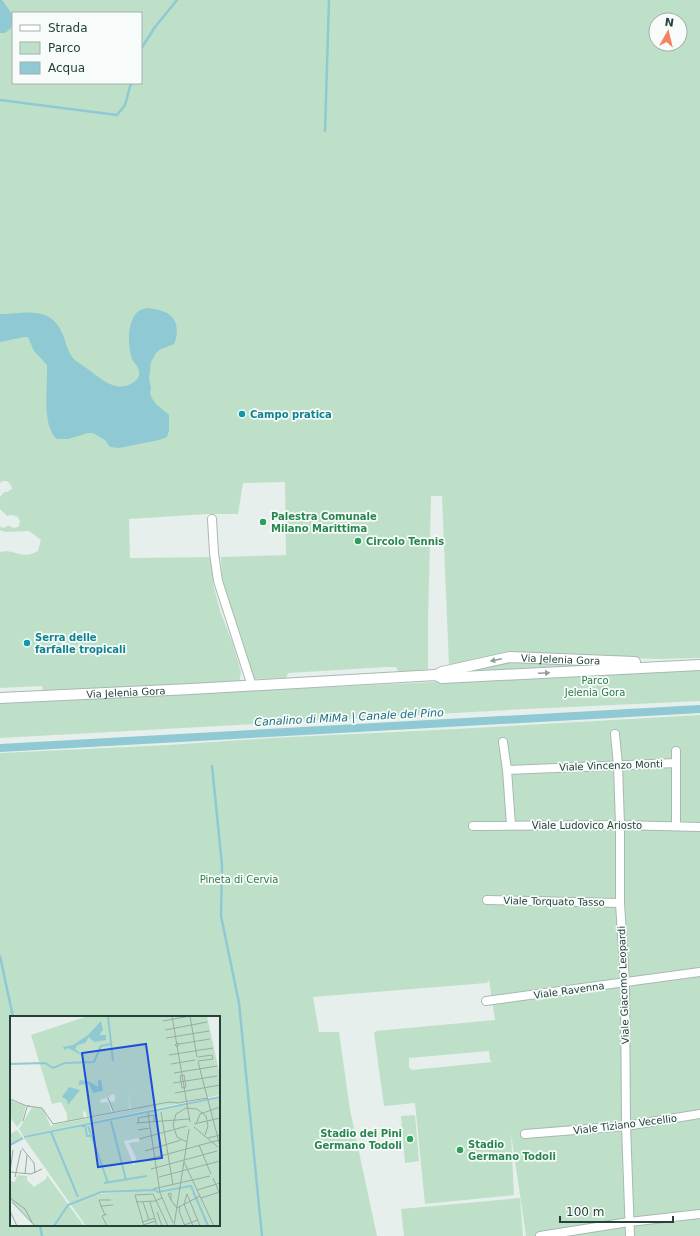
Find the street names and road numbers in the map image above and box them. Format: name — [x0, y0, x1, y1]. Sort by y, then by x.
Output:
street label: Via Jelenia Gora — [521, 652, 600, 667]
street label: Via Jelenia Gora — [86, 685, 166, 700]
street label: Viale Vincenzo Monti — [559, 758, 663, 773]
street label: Viale Ludovico Ariosto — [532, 820, 642, 831]
street label: Viale Torquato Tasso — [503, 895, 605, 908]
street label: Viale Giacomo Leopardi — [616, 926, 631, 1044]
street label: Viale Ravenna — [533, 980, 605, 1001]
street label: Viale Tiziano Vecellio — [573, 1113, 678, 1136]

